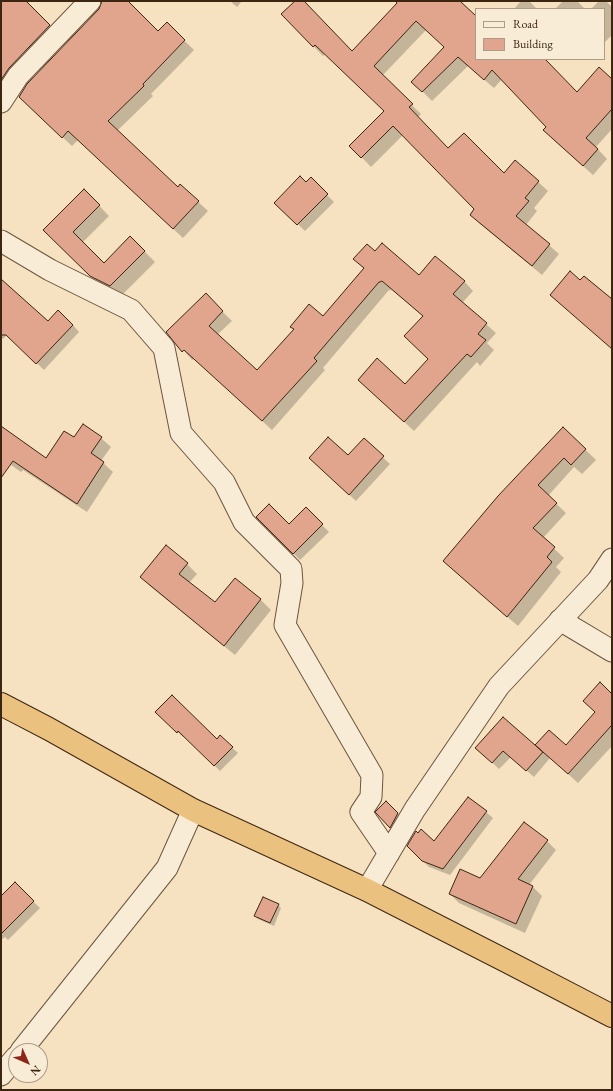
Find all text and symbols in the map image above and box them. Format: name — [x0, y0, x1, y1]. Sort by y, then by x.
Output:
legend — [475, 8, 605, 60]
text: Road — [513, 16, 538, 32]
text: Building — [513, 36, 553, 52]
north arrow — [8, 1043, 48, 1083]
text: N — [28, 1063, 44, 1079]

